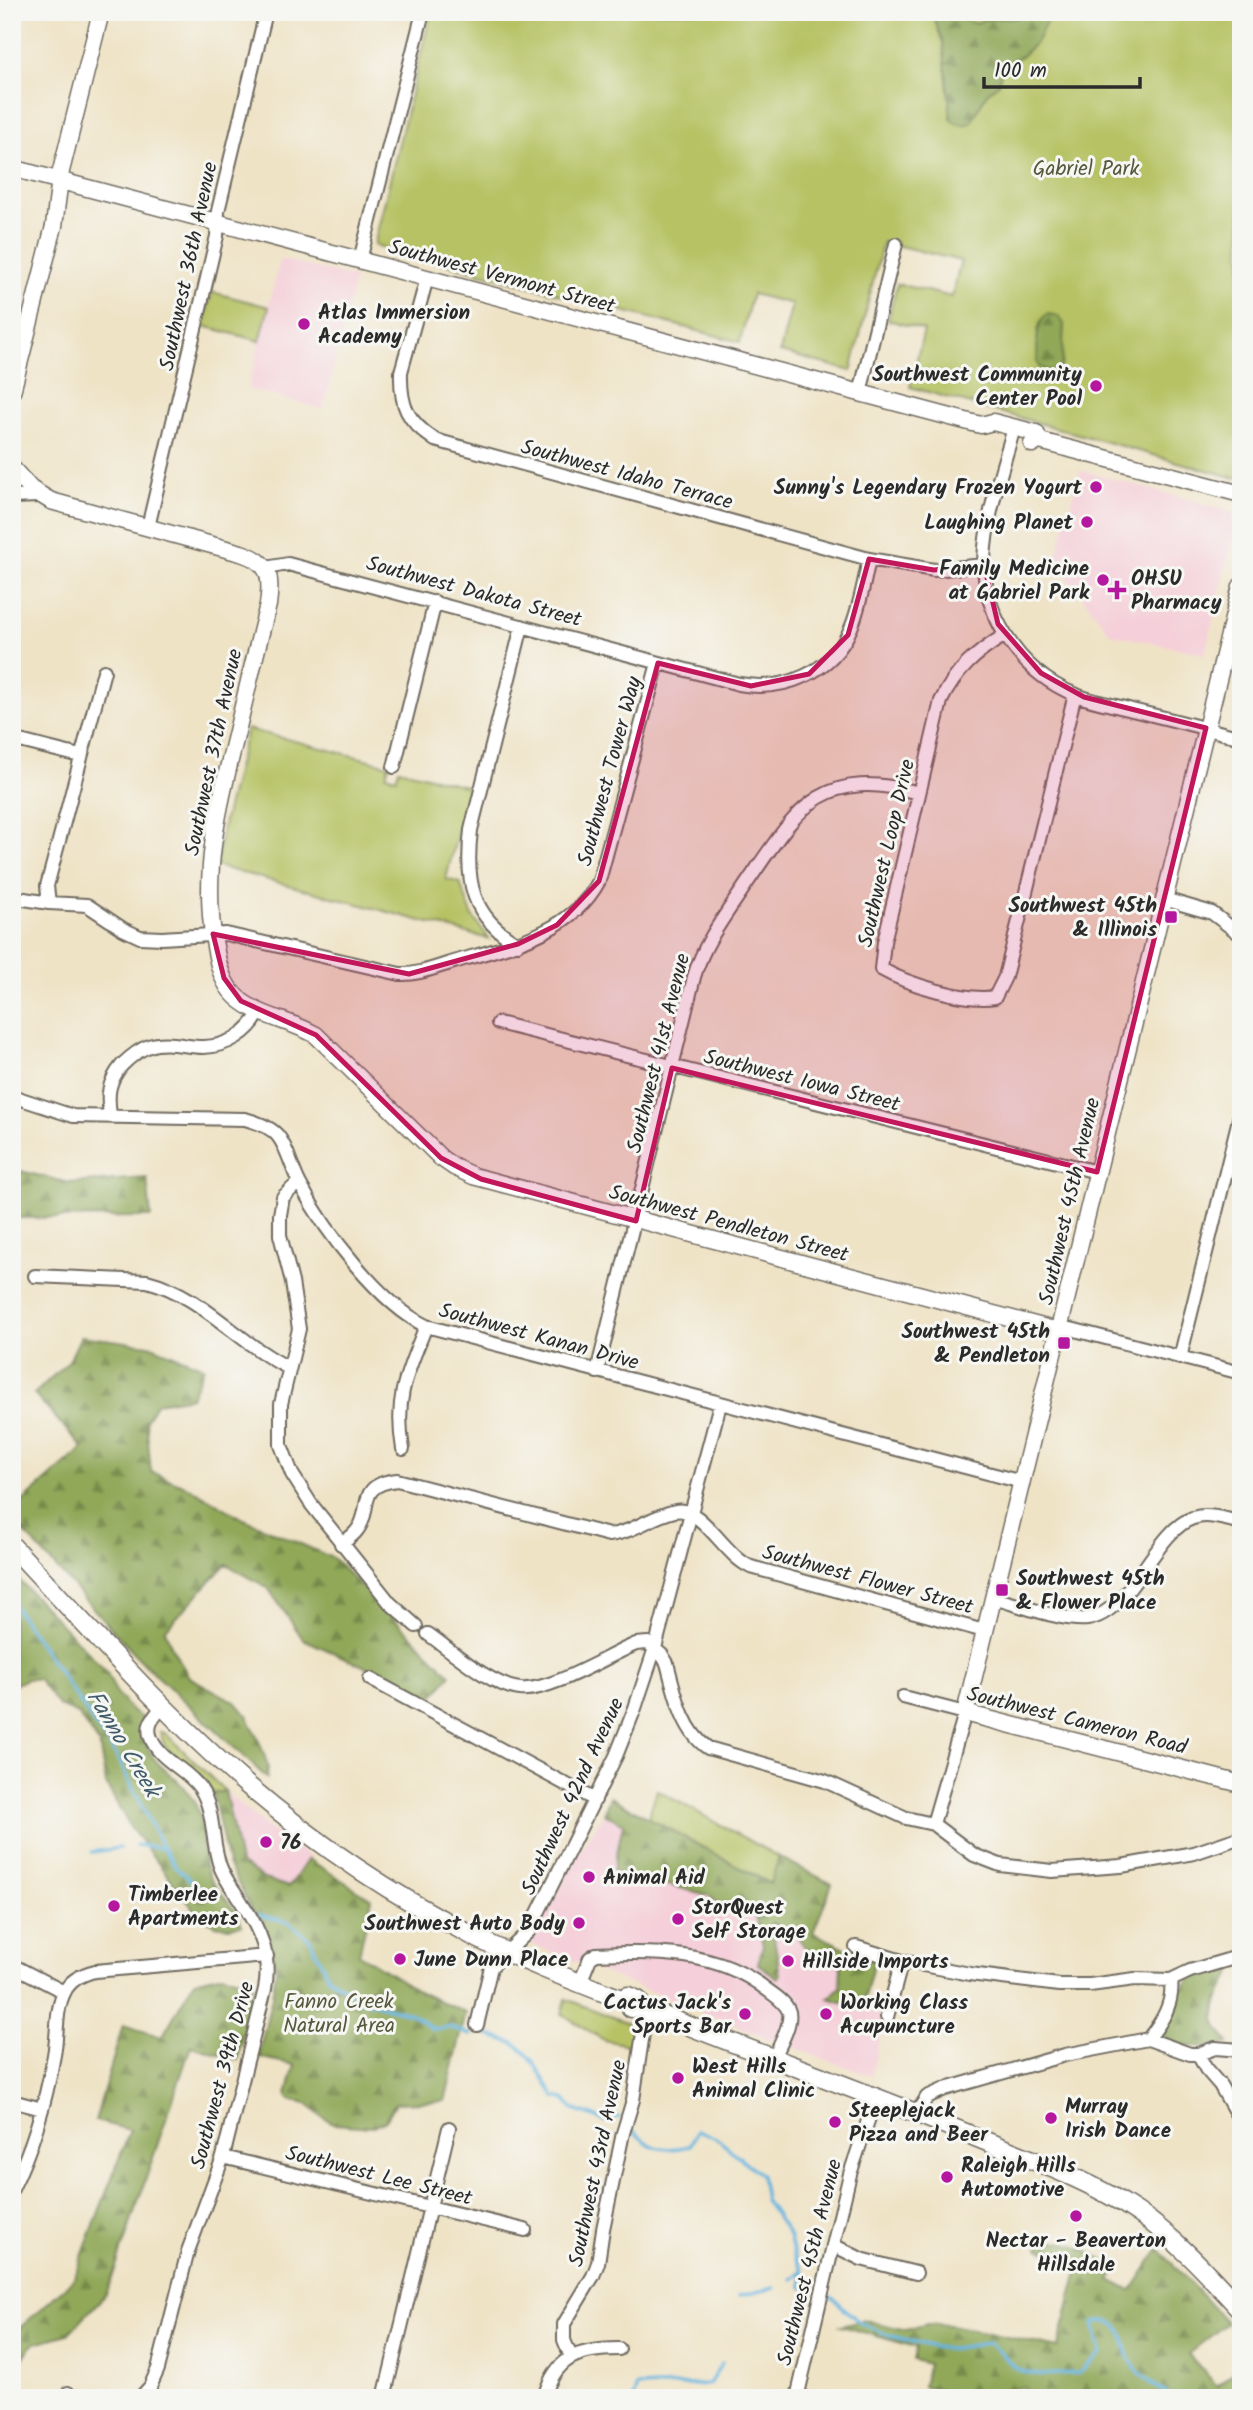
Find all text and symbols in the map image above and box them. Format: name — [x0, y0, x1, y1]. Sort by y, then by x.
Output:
scale bar — [984, 46, 1139, 90]
text: 100 m — [994, 55, 1047, 88]
park label: Gabriel Park — [1033, 153, 1140, 186]
street label: Southwest 36th Avenue — [151, 158, 228, 374]
street label: Southwest Vermont Street — [384, 231, 620, 324]
place label: Atlas Immersion Academy — [318, 297, 470, 354]
marker: Atlas Immersion Academy — [296, 316, 312, 332]
place label: Southwest Community Center Pool — [872, 359, 1082, 416]
marker: Southwest Community Center Pool — [1088, 378, 1104, 394]
street label: Southwest Idaho Terrace — [517, 431, 737, 520]
place label: Sunny's Legendary Frozen Yogurt — [774, 472, 1083, 505]
marker: Sunny's Legendary Frozen Yogurt — [1088, 479, 1104, 495]
place label: Laughing Planet — [924, 507, 1074, 540]
marker: Laughing Planet — [1079, 514, 1095, 530]
street label: Southwest Dakota Street — [362, 548, 586, 637]
place label: Family Medicine at Gabriel Park — [939, 553, 1090, 610]
place label: OHSU Pharmacy — [1131, 563, 1222, 620]
marker: Family Medicine at Gabriel Park — [1095, 572, 1111, 588]
marker: OHSU Pharmacy — [1109, 582, 1125, 598]
street label: Southwest 37th Avenue — [176, 645, 253, 859]
street label: Southwest Tower Way — [569, 673, 652, 870]
street label: Southwest Loop Drive — [850, 756, 925, 951]
place label: Southwest 45th & Illinois — [1008, 890, 1157, 947]
marker: Southwest 45th & Illinois — [1163, 909, 1179, 925]
street label: Southwest 41st Avenue — [619, 950, 700, 1157]
street label: Southwest Iowa Street — [700, 1041, 904, 1122]
street label: Southwest 45th Avenue — [1031, 1094, 1110, 1308]
street label: Southwest Pendleton Street — [605, 1177, 853, 1273]
street label: Southwest Kanan Drive — [435, 1295, 643, 1380]
place label: Southwest 45th & Pendleton — [901, 1316, 1050, 1373]
marker: Southwest 45th & Pendleton — [1056, 1335, 1072, 1351]
street label: Southwest Flower Street — [759, 1536, 978, 1625]
place label: Southwest 45th & Flower Place — [1016, 1563, 1165, 1620]
marker: Southwest 45th & Flower Place — [994, 1582, 1010, 1598]
street label: Southwest Cameron Road — [963, 1678, 1191, 1765]
water label: Fanno Creek — [76, 1683, 170, 1807]
street label: Southwest 42nd Avenue — [513, 1692, 634, 1901]
place label: 76 — [280, 1827, 301, 1860]
marker: 76 — [258, 1834, 274, 1850]
place label: Animal Aid — [603, 1862, 706, 1895]
marker: Animal Aid — [581, 1869, 597, 1885]
place label: Timberlee Apartments — [128, 1879, 239, 1936]
place label: StorQuest Self Storage — [692, 1892, 806, 1949]
marker: Timberlee Apartments — [106, 1898, 122, 1914]
place label: Southwest Auto Body — [364, 1908, 565, 1941]
marker: StorQuest Self Storage — [670, 1911, 686, 1927]
marker: Southwest Auto Body — [571, 1915, 587, 1931]
place label: June Dunn Place — [414, 1944, 568, 1977]
place label: Hillside Imports — [802, 1946, 949, 1979]
marker: June Dunn Place — [392, 1951, 408, 1967]
marker: Hillside Imports — [780, 1953, 796, 1969]
street label: Southwest 39th Drive — [183, 1977, 265, 2173]
park label: Fanno Creek Natural Area — [283, 1986, 395, 2043]
place label: Cactus Jack's Sports Bar — [604, 1987, 732, 2044]
place label: Working Class Acupuncture — [840, 1987, 968, 2044]
marker: Cactus Jack's Sports Bar — [737, 2006, 753, 2022]
marker: Working Class Acupuncture — [818, 2006, 834, 2022]
place label: West Hills Animal Clinic — [692, 2051, 815, 2108]
street label: Southwest 43rd Avenue — [560, 2056, 637, 2270]
marker: West Hills Animal Clinic — [670, 2070, 686, 2086]
place label: Murray Irish Dance — [1065, 2091, 1171, 2148]
place label: Steeplejack Pizza and Beer — [849, 2095, 989, 2152]
marker: Murray Irish Dance — [1043, 2110, 1059, 2126]
marker: Steeplejack Pizza and Beer — [827, 2114, 843, 2130]
street label: Southwest Lee Street — [282, 2137, 476, 2216]
place label: Raleigh Hills Automotive — [961, 2150, 1076, 2207]
street label: Southwest 45th Avenue — [769, 2155, 852, 2369]
marker: Raleigh Hills Automotive — [939, 2169, 955, 2185]
marker: Nectar - Beaverton Hillsdale — [1068, 2208, 1084, 2224]
place label: Nectar - Beaverton Hillsdale — [986, 2225, 1166, 2282]

